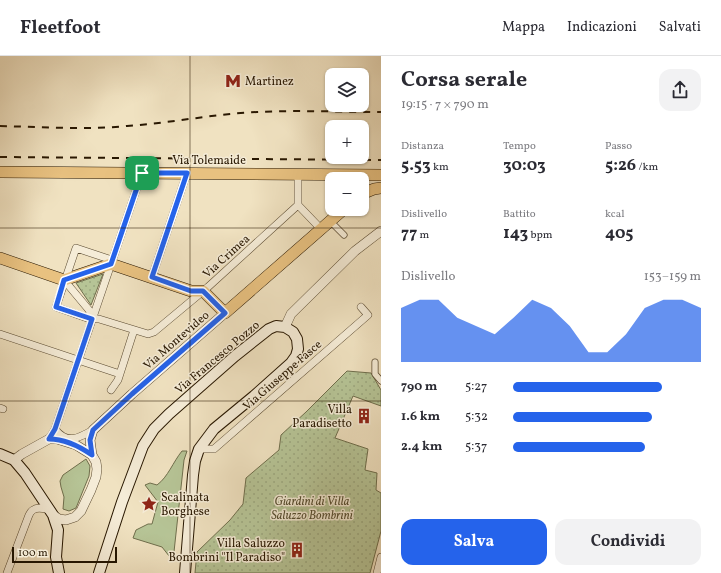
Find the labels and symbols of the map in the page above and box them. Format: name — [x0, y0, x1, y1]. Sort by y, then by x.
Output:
metro station icon: Martinez — [224, 72, 242, 90]
place label: Martinez — [245, 74, 294, 90]
street label: Via Tolemaide — [172, 153, 246, 169]
pin — [125, 156, 159, 190]
street label: Via Crimea — [200, 231, 254, 282]
street label: Via Montevideo — [140, 308, 213, 374]
street label: Via Francesco Pozzo — [172, 318, 263, 398]
street label: Via Giuseppe Fasce — [240, 337, 326, 415]
place label: Villa Paradisetto — [292, 402, 352, 432]
building icon: Villa Paradisetto — [355, 407, 373, 425]
place label: Scalinata Borghese — [161, 490, 210, 520]
park label: Giardini di Villa Saluzzo Bombrini — [271, 494, 354, 524]
place icon: Scalinata Borghese — [140, 495, 158, 513]
place label: Villa Saluzzo Bombrini "Il Paradiso" — [169, 536, 285, 566]
building icon: Villa Saluzzo Bombrini "Il Paradiso" — [288, 541, 306, 559]
scale bar — [12, 545, 117, 564]

